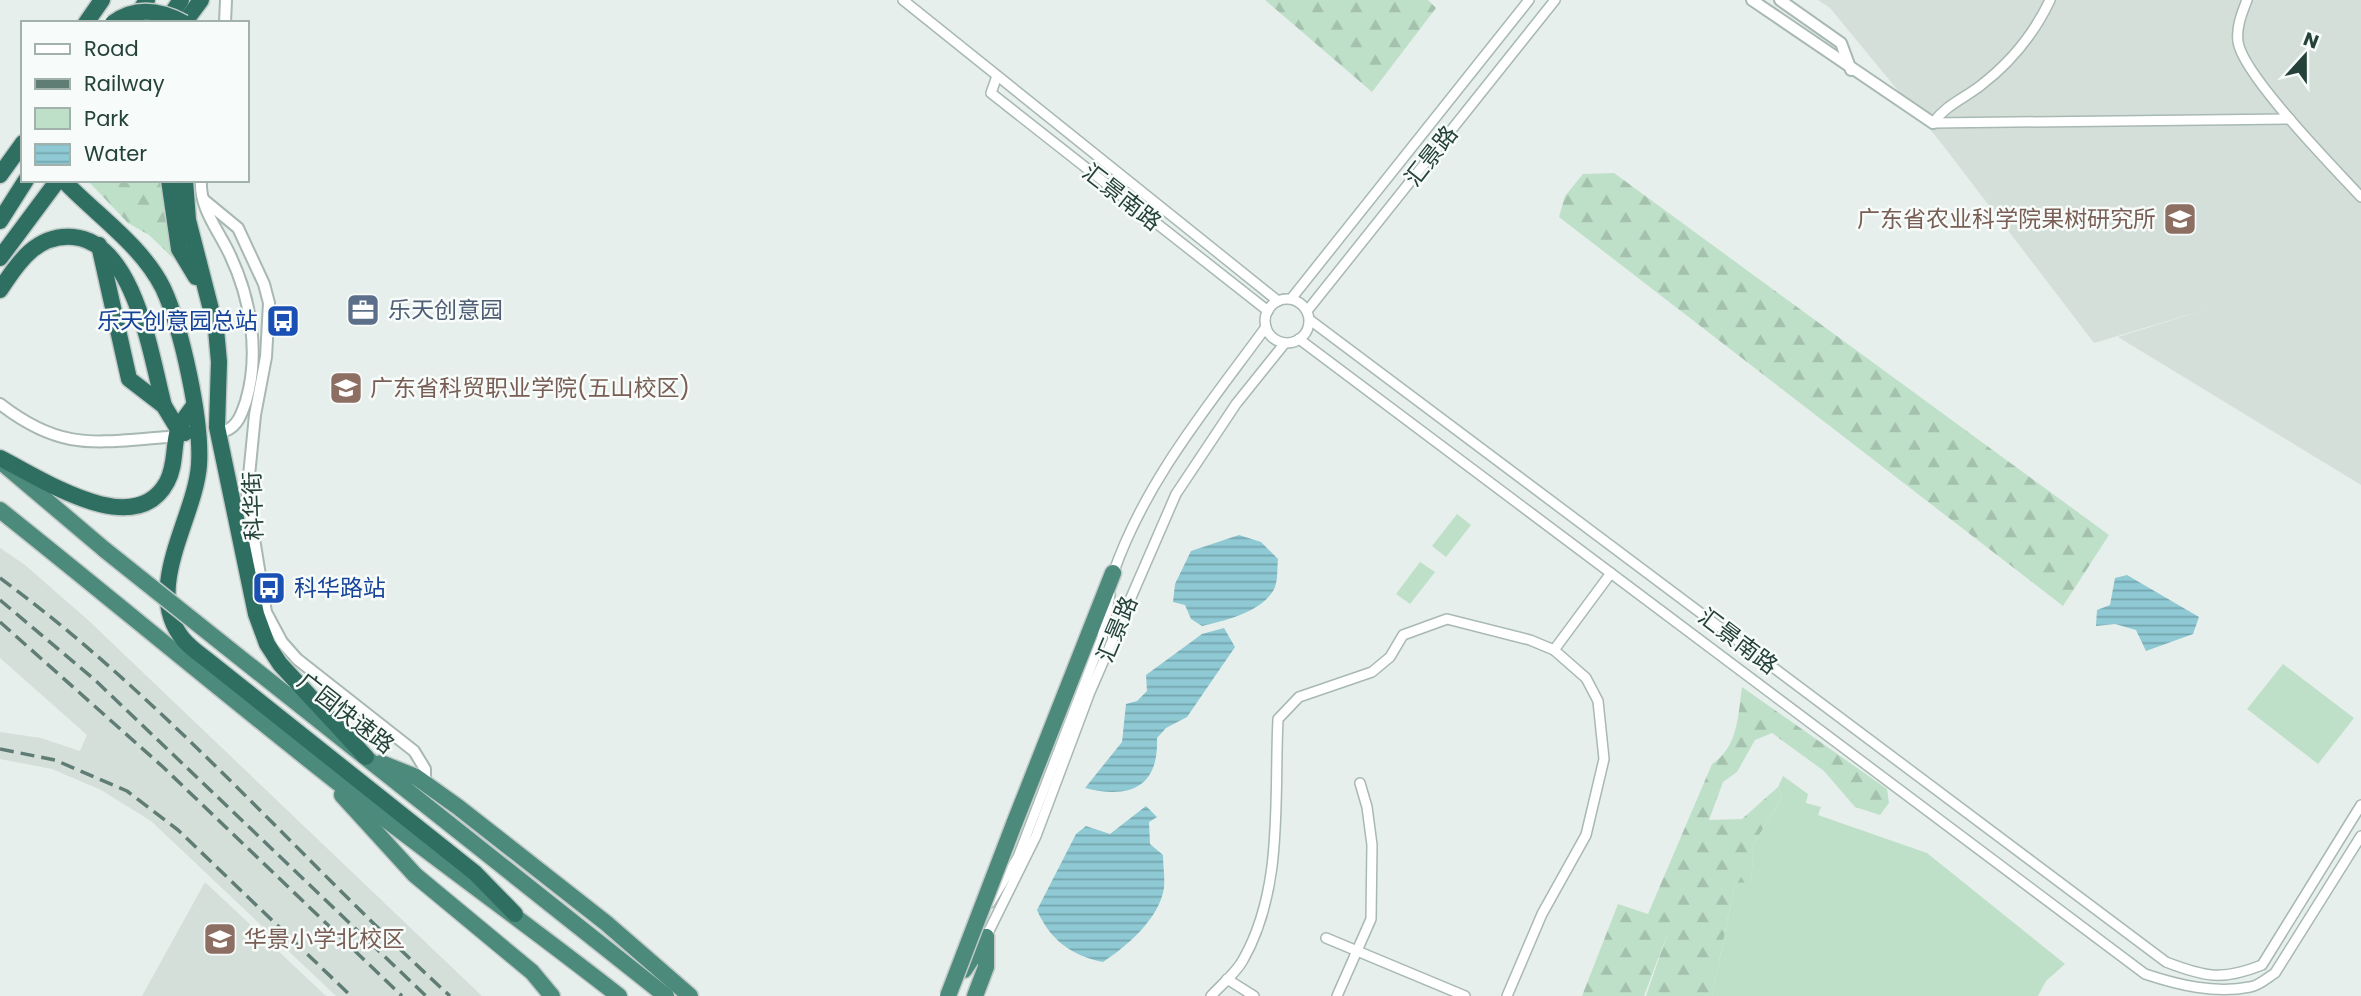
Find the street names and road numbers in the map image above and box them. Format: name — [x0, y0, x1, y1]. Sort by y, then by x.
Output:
street label: 汇景路 — [1397, 119, 1465, 193]
street label: 汇景南路 — [1076, 156, 1168, 238]
street label: 科华街 — [236, 471, 270, 541]
street label: 汇景路 — [1089, 591, 1145, 667]
street label: 汇景南路 — [1692, 601, 1784, 681]
street label: 广园快速路 — [291, 665, 401, 761]

